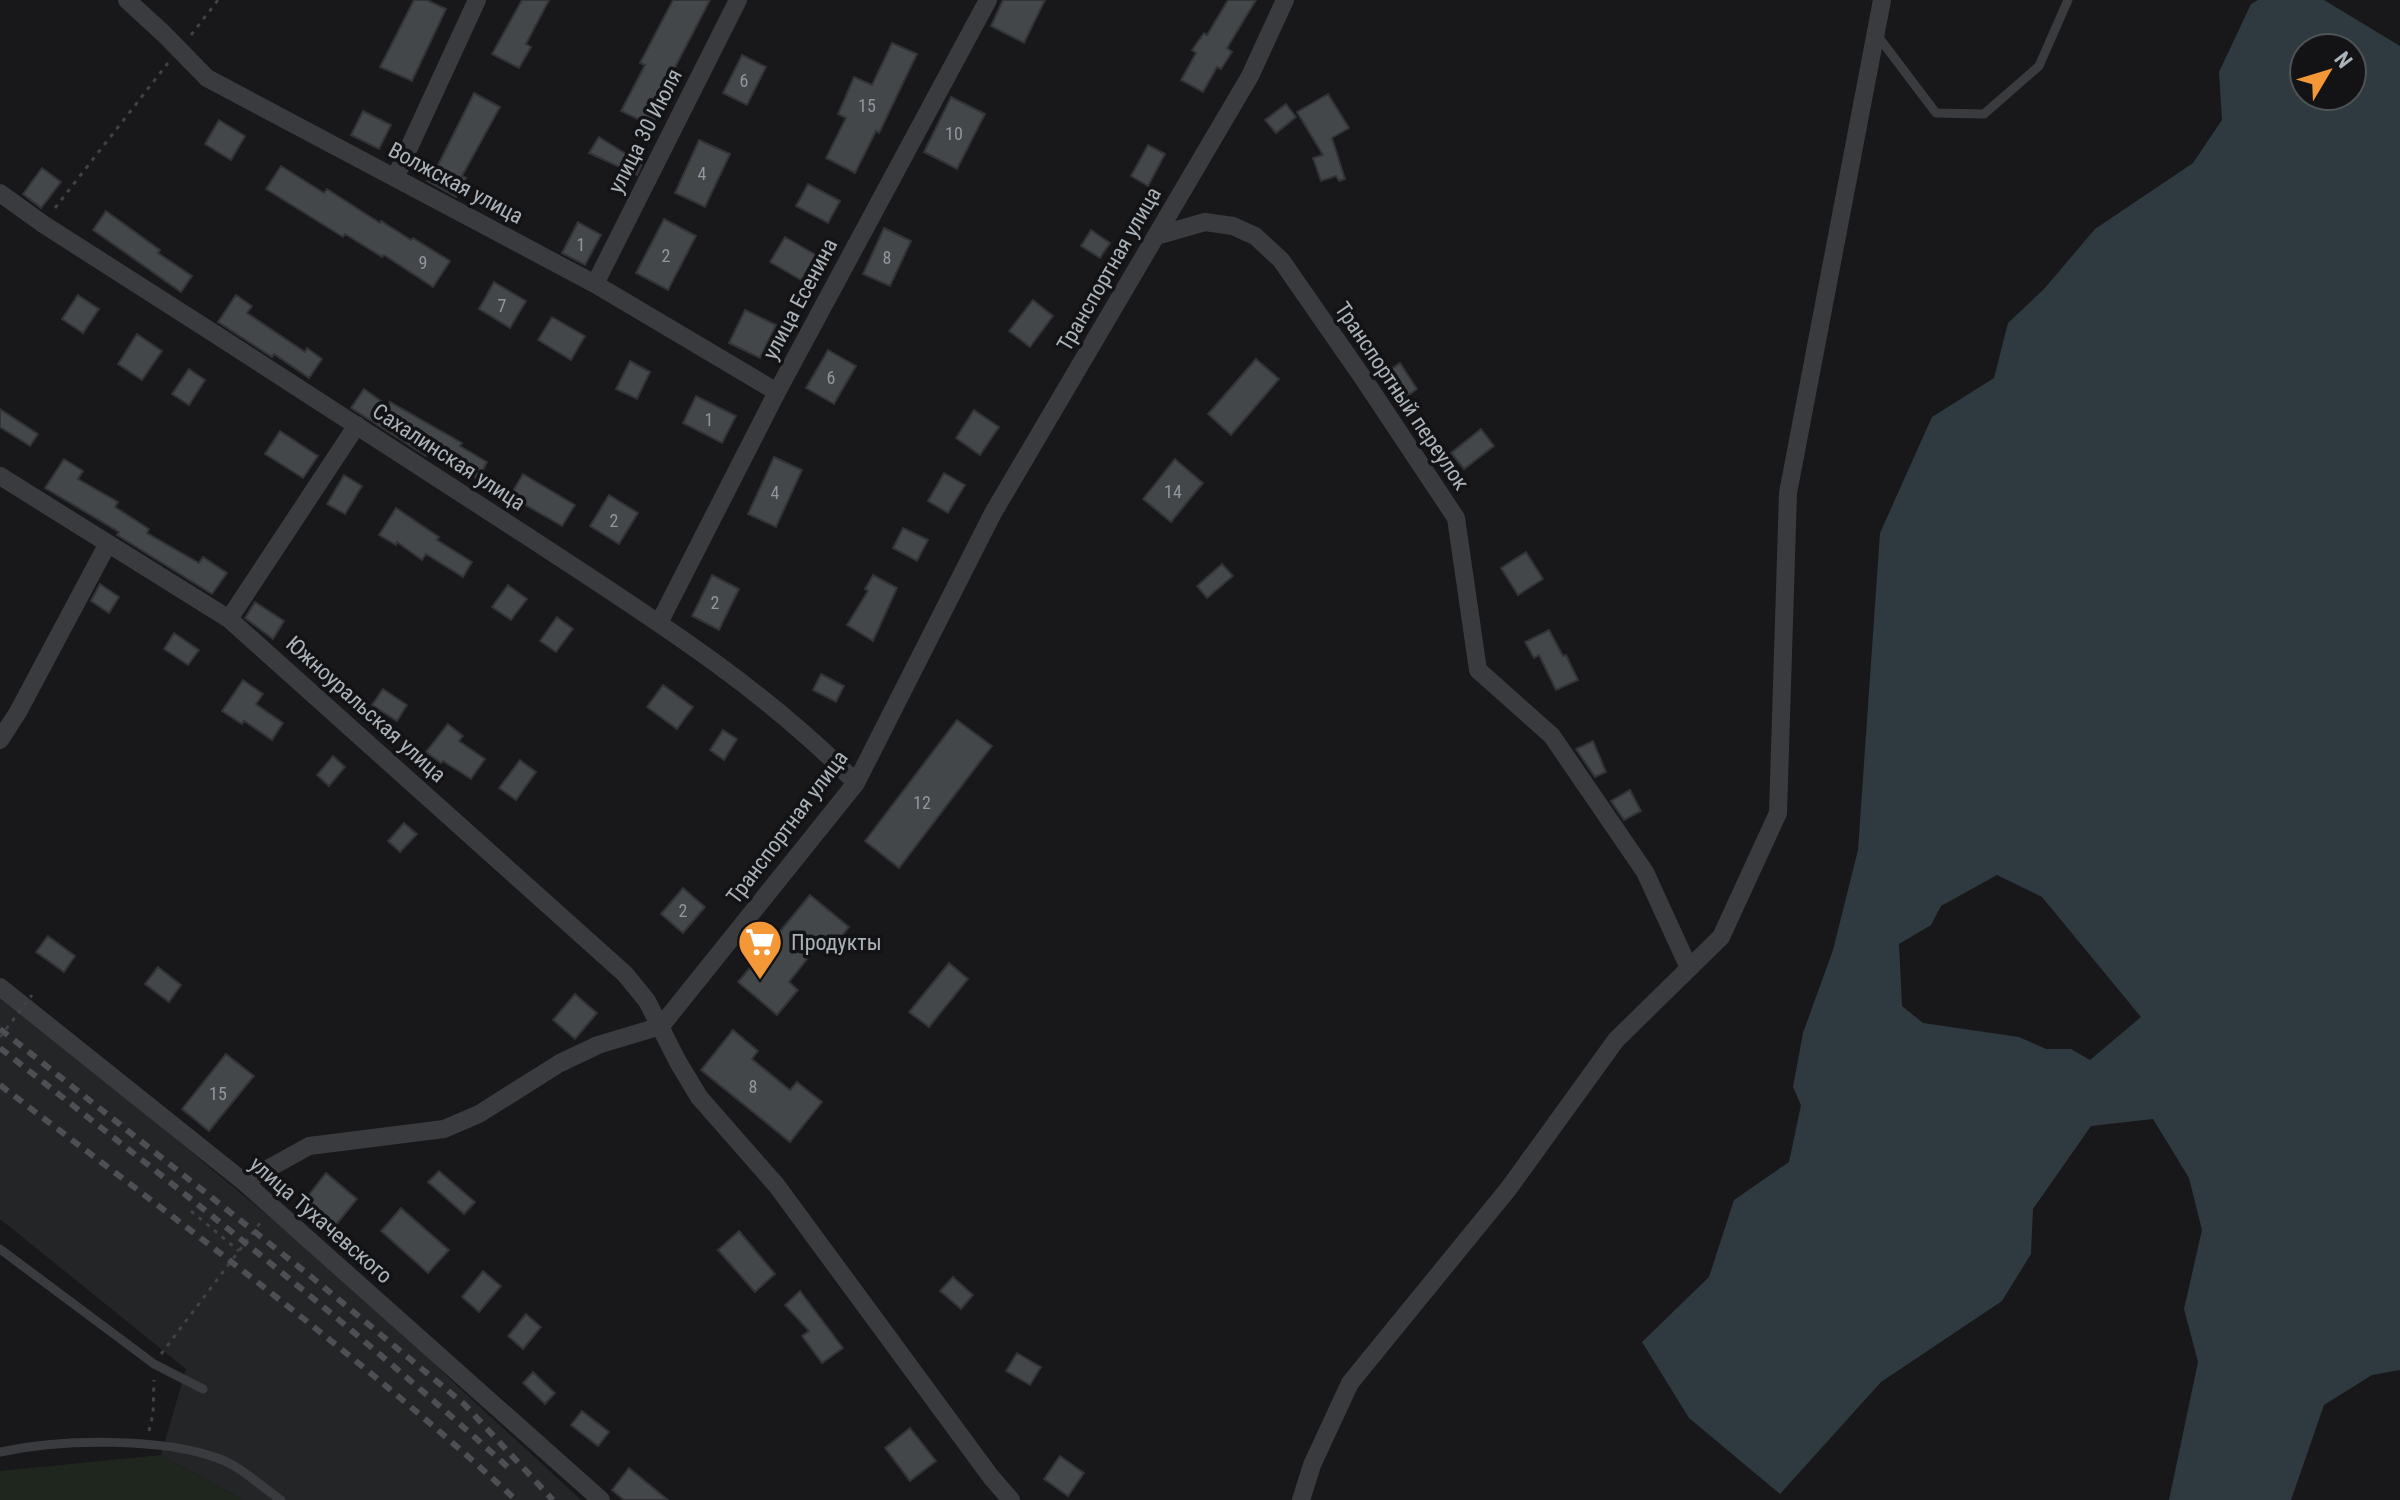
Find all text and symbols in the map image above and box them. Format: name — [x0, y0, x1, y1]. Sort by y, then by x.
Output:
north arrow — [2288, 32, 2368, 112]
text: N — [2329, 47, 2357, 73]
street label: улица 30 Июля — [603, 65, 687, 197]
house number: 6 — [740, 70, 748, 91]
house number: 15 — [858, 95, 876, 116]
house number: 10 — [945, 123, 963, 144]
street label: Волжская улица — [385, 137, 527, 229]
house number: 4 — [698, 163, 707, 184]
street label: Транспортная улица — [1052, 183, 1166, 355]
house number: 1 — [577, 234, 585, 255]
street label: улица Есенина — [758, 234, 842, 364]
house number: 2 — [662, 245, 671, 266]
house number: 8 — [883, 247, 891, 268]
house number: 9 — [419, 252, 427, 273]
house number: 7 — [498, 295, 507, 316]
street label: Транспортный переулок — [1330, 297, 1474, 495]
house number: 6 — [827, 367, 835, 388]
street label: Сахалинская улица — [368, 398, 530, 516]
house number: 1 — [705, 409, 713, 430]
house number: 14 — [1164, 481, 1182, 502]
house number: 4 — [771, 482, 780, 503]
house number: 2 — [610, 510, 619, 531]
house number: 2 — [711, 592, 720, 613]
street label: Южноуральская улица — [281, 631, 451, 787]
street label: Транспортная улица — [721, 746, 853, 908]
house number: 12 — [913, 792, 931, 813]
house number: 2 — [679, 900, 688, 921]
supermarket icon: Продукты — [736, 918, 784, 981]
place label: Продукты — [791, 930, 882, 955]
house number: 8 — [749, 1076, 757, 1097]
house number: 15 — [209, 1083, 227, 1104]
street label: улица Тухачевского — [245, 1151, 397, 1289]

